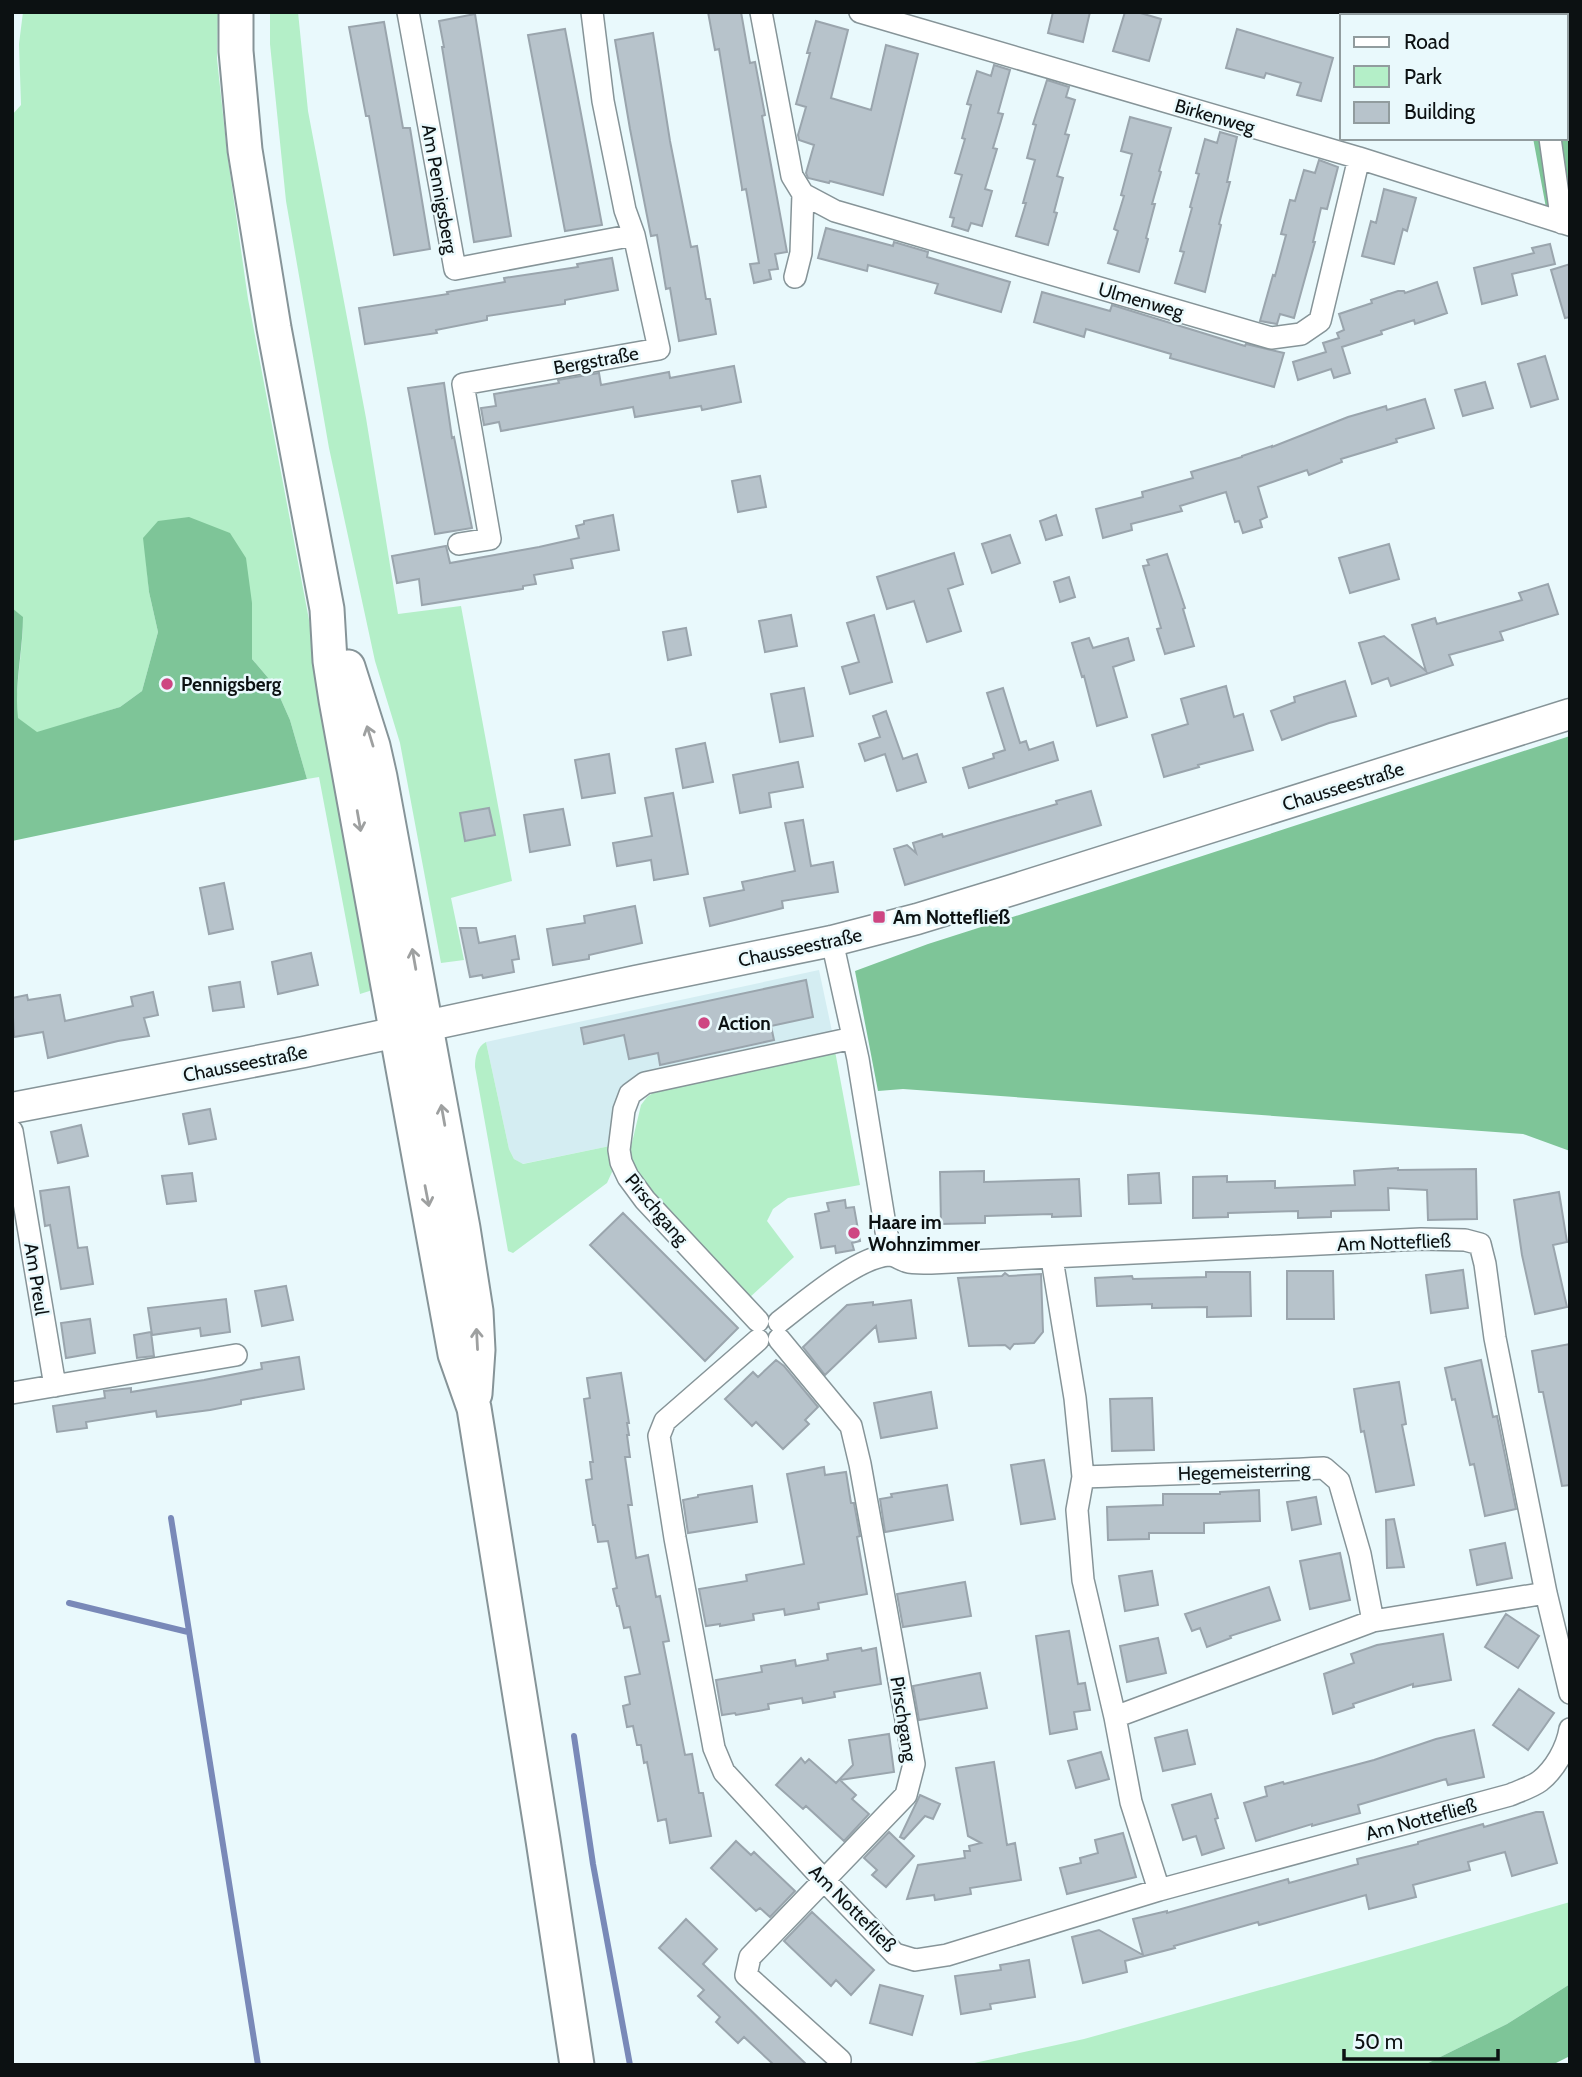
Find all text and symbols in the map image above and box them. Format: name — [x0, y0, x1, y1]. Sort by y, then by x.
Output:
legend — [1340, 14, 1568, 140]
text: Road — [1404, 29, 1450, 54]
text: Park — [1404, 64, 1442, 89]
street label: Birkenweg — [1172, 94, 1258, 139]
text: Building — [1404, 99, 1476, 124]
street label: Am Pennigsberg — [417, 122, 462, 256]
street label: Ulmenweg — [1096, 277, 1187, 324]
street label: Bergstraße — [552, 342, 641, 379]
place label: Pennigsberg — [181, 673, 282, 696]
marker: Pennigsberg — [159, 676, 175, 692]
one-way arrow — [363, 726, 375, 748]
street label: Chausseestraße — [1279, 757, 1407, 816]
one-way arrow — [353, 810, 366, 832]
place label: Am Nottefließ — [893, 906, 1010, 929]
marker: Am Nottefließ — [871, 909, 887, 925]
street label: Chausseestraße — [736, 923, 864, 972]
one-way arrow — [407, 948, 421, 971]
place label: Action — [718, 1012, 771, 1035]
marker: Action — [696, 1015, 712, 1031]
street label: Chausseestraße — [181, 1040, 309, 1087]
one-way arrow — [436, 1104, 449, 1127]
street label: Pirschgang — [620, 1169, 693, 1250]
one-way arrow — [420, 1184, 434, 1207]
place label: Haare im Wohnzimmer — [868, 1211, 981, 1256]
marker: Haare im Wohnzimmer — [846, 1225, 862, 1241]
street label: Am Nottefließ — [1337, 1229, 1451, 1256]
street label: Am Preul — [19, 1241, 54, 1318]
one-way arrow — [471, 1328, 484, 1351]
street label: Hegemeisterring — [1177, 1458, 1311, 1485]
street label: Pirschgang — [885, 1675, 922, 1764]
street label: Am Nottefließ — [1363, 1794, 1479, 1845]
street label: Am Nottefließ — [804, 1860, 901, 1957]
scale bar — [1344, 2018, 1498, 2062]
text: 50 m — [1354, 2029, 1403, 2054]

